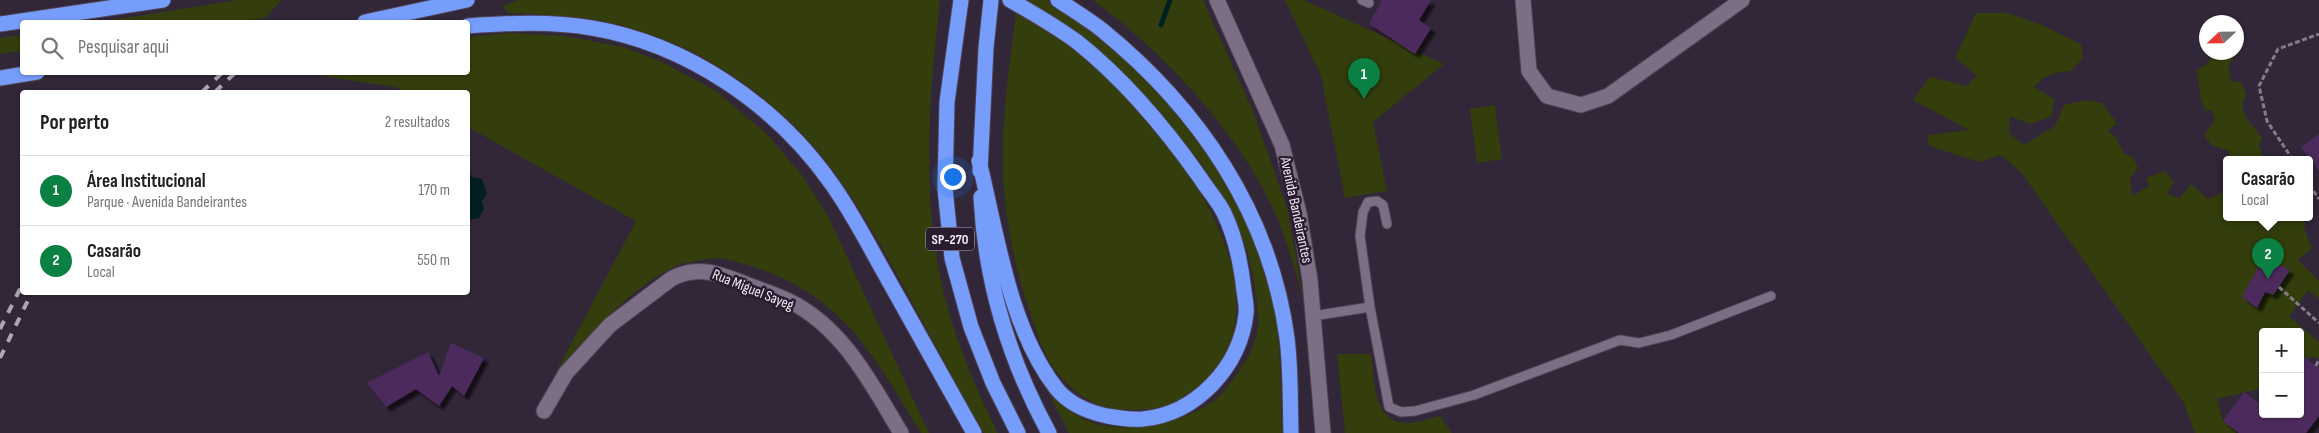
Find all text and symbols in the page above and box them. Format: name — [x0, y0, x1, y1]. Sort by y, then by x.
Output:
north arrow — [2199, 15, 2244, 60]
search box — [20, 20, 470, 75]
icon: search — [38, 34, 66, 62]
text: Pesquisar aqui — [78, 36, 169, 59]
pin: 1 — [1348, 58, 1380, 99]
text: Por perto — [40, 110, 109, 135]
text: 2 resultados — [385, 113, 450, 132]
street label: Avenida Bandeirantes — [1275, 154, 1317, 265]
popup — [2223, 156, 2313, 221]
your location — [940, 164, 966, 190]
text: Casarão — [2241, 168, 2295, 191]
text: Área Institucional — [87, 170, 206, 193]
text: 1 — [53, 181, 59, 200]
text: 170 m — [418, 181, 450, 200]
text: Local — [2241, 191, 2269, 210]
text: Parque · Avenida Bandeirantes — [87, 193, 247, 212]
road number: SP-270 — [926, 228, 974, 250]
pin: 2 — [2252, 238, 2284, 279]
text: Casarão — [87, 240, 141, 263]
text: 2 — [52, 251, 60, 270]
text: 550 m — [417, 251, 450, 270]
text: Local — [87, 263, 115, 282]
street label: Rua Miguel Sayeg — [709, 265, 797, 315]
map controls — [2259, 328, 2304, 418]
button: + — [2259, 328, 2304, 373]
button: − — [2259, 373, 2304, 418]

